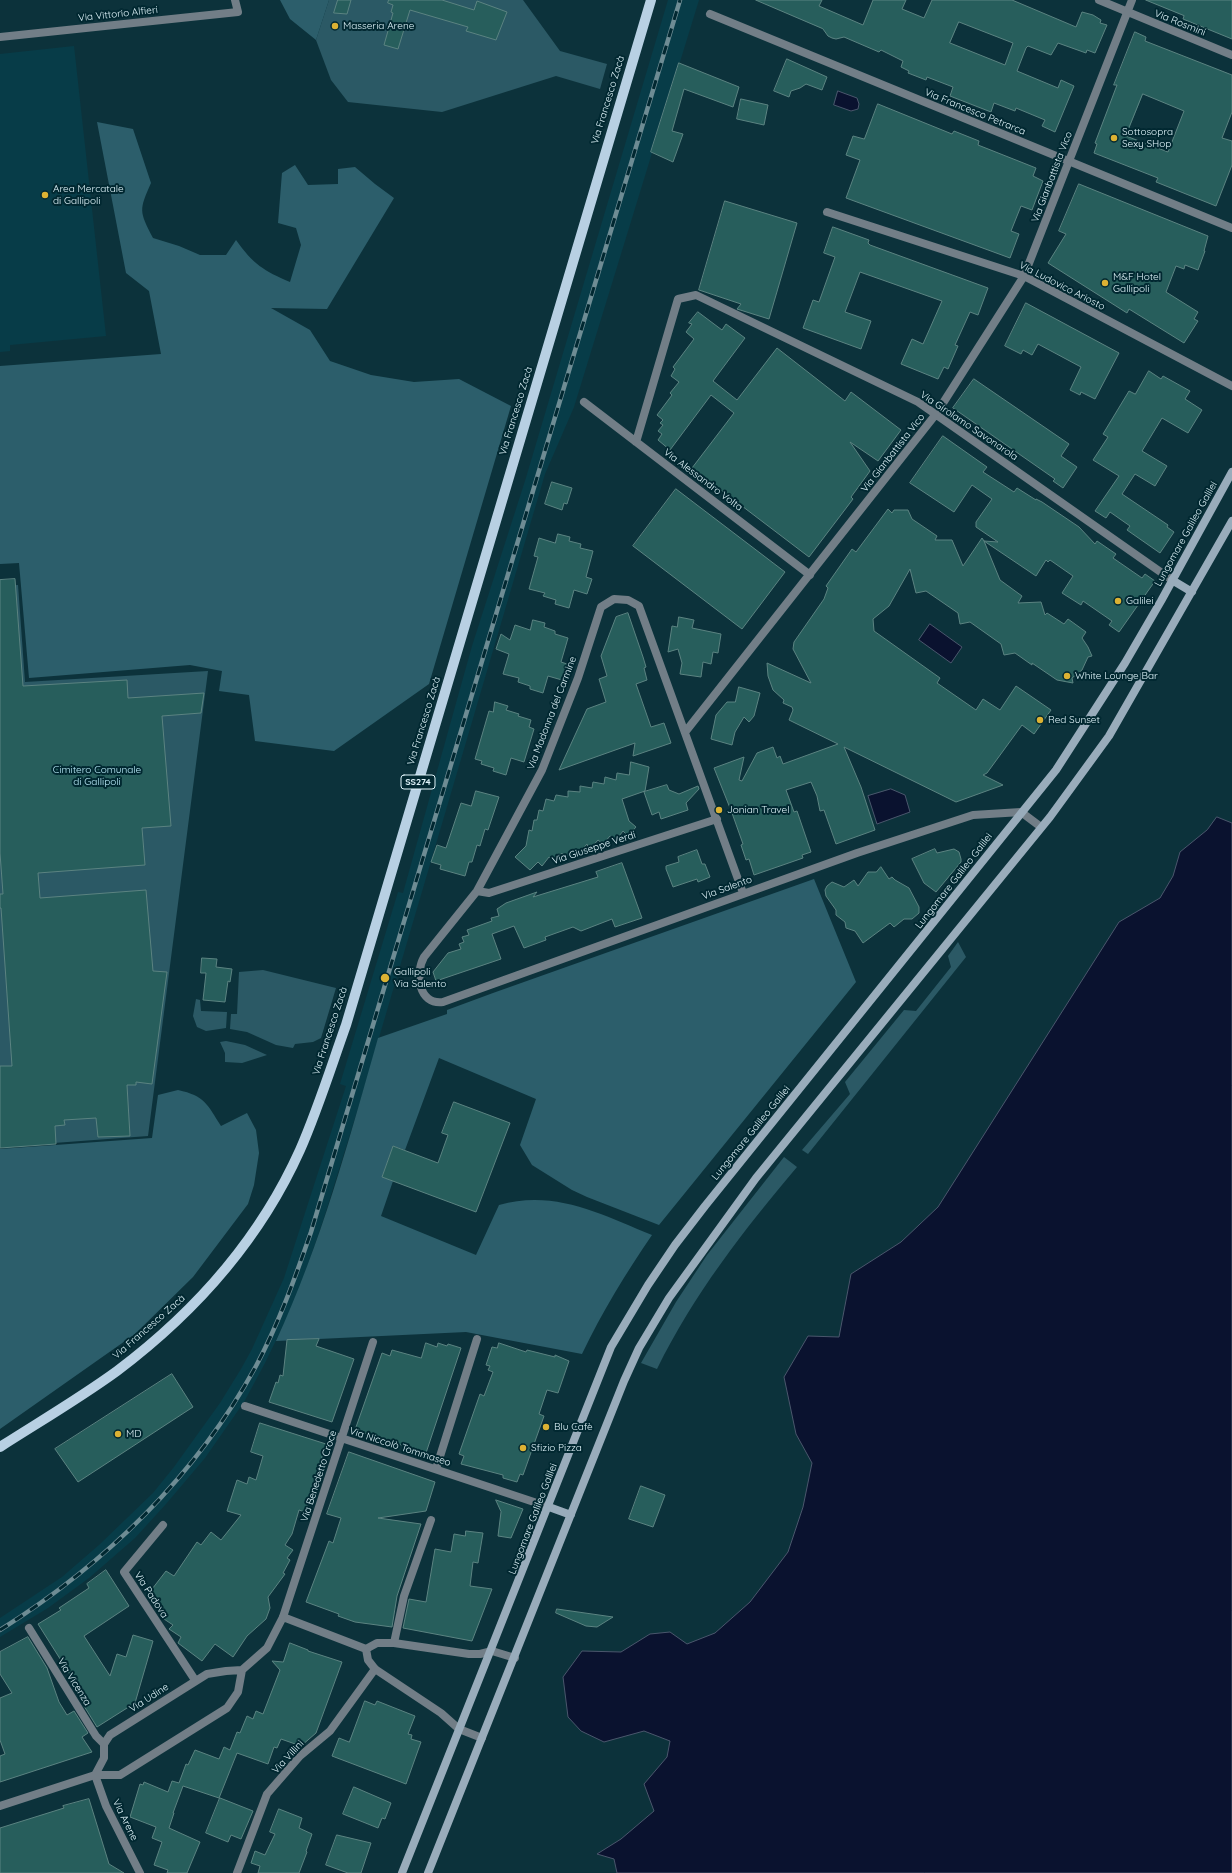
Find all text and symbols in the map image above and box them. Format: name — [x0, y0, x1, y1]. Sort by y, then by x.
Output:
street label: Via Vittorio Alfieri — [78, 4, 158, 24]
street label: Via Rosmini — [1153, 7, 1207, 39]
place label: Masseria Arene — [343, 20, 414, 32]
marker: Masseria Arene — [330, 21, 340, 31]
street label: Via Francesco Zacà — [589, 54, 627, 146]
street label: Via Francesco Petrarca — [923, 86, 1027, 138]
place label: Sottosopra Sexy SHop — [1122, 126, 1173, 150]
street label: Via Gianbattista Vico — [1029, 130, 1075, 224]
marker: Sottosopra Sexy SHop — [1109, 133, 1119, 143]
place label: Area Mercatale di Gallipoli — [53, 183, 124, 206]
marker: Area Mercatale di Gallipoli — [40, 190, 50, 200]
street label: Via Ludovico Ariosto — [1017, 259, 1107, 313]
place label: M&F Hotel Gallipoli — [1113, 271, 1161, 294]
marker: M&F Hotel Gallipoli — [1100, 278, 1110, 288]
street label: Via Francesco Zacà — [497, 365, 535, 457]
street label: Via Girolamo Savonarola — [918, 389, 1020, 463]
street label: Via Gianbattista Vico — [859, 411, 927, 495]
street label: Via Alessandro Volta — [661, 446, 745, 514]
street label: Lungomare Galileo Galilei — [1152, 480, 1220, 588]
place label: Galilei — [1126, 595, 1154, 607]
marker: Galilei — [1113, 596, 1123, 606]
street label: Via Madonna del Carmine — [525, 655, 579, 771]
place label: White Lounge Bar — [1075, 670, 1158, 682]
marker: White Lounge Bar — [1062, 671, 1072, 681]
street label: Via Francesco Zacà — [405, 675, 443, 767]
place label: Red Sunset — [1048, 714, 1100, 726]
marker: Red Sunset — [1035, 715, 1045, 725]
park label: Cimitero Comunale di Gallipoli — [53, 764, 141, 788]
road number: SS274 — [401, 775, 435, 789]
place label: Jonian Travel — [727, 804, 790, 816]
marker: Jonian Travel — [714, 805, 724, 815]
street label: Via Giuseppe Verdi — [551, 829, 637, 867]
street label: Lungomare Galileo Galilei — [913, 831, 995, 931]
street label: Via Salento — [700, 873, 754, 903]
place label: Gallipoli Via Salento — [394, 966, 446, 990]
marker: Gallipoli Via Salento — [379, 972, 391, 984]
street label: Via Francesco Zacà — [310, 985, 350, 1077]
street label: Lungomare Galileo Galilei — [709, 1083, 793, 1183]
street label: Via Francesco Zacà — [110, 1292, 188, 1362]
place label: Blu Cafè — [554, 1421, 593, 1433]
marker: Blu Cafè — [541, 1422, 551, 1432]
street label: Via Niccolò Tommaseo — [348, 1425, 452, 1469]
place label: MD — [126, 1428, 141, 1440]
marker: MD — [113, 1429, 123, 1439]
street label: Via Benedetto Croce — [299, 1429, 339, 1523]
place label: Sfizio Pizza — [531, 1442, 582, 1454]
marker: Sfizio Pizza — [518, 1443, 528, 1453]
street label: Lungomare Galileo Galilei — [506, 1462, 560, 1576]
street label: Via Padova — [132, 1570, 170, 1620]
street label: Via Vicenza — [55, 1656, 93, 1708]
street label: Via Udine — [127, 1681, 171, 1715]
street label: Via Villini — [270, 1738, 306, 1776]
street label: Via Arene — [110, 1797, 140, 1843]

